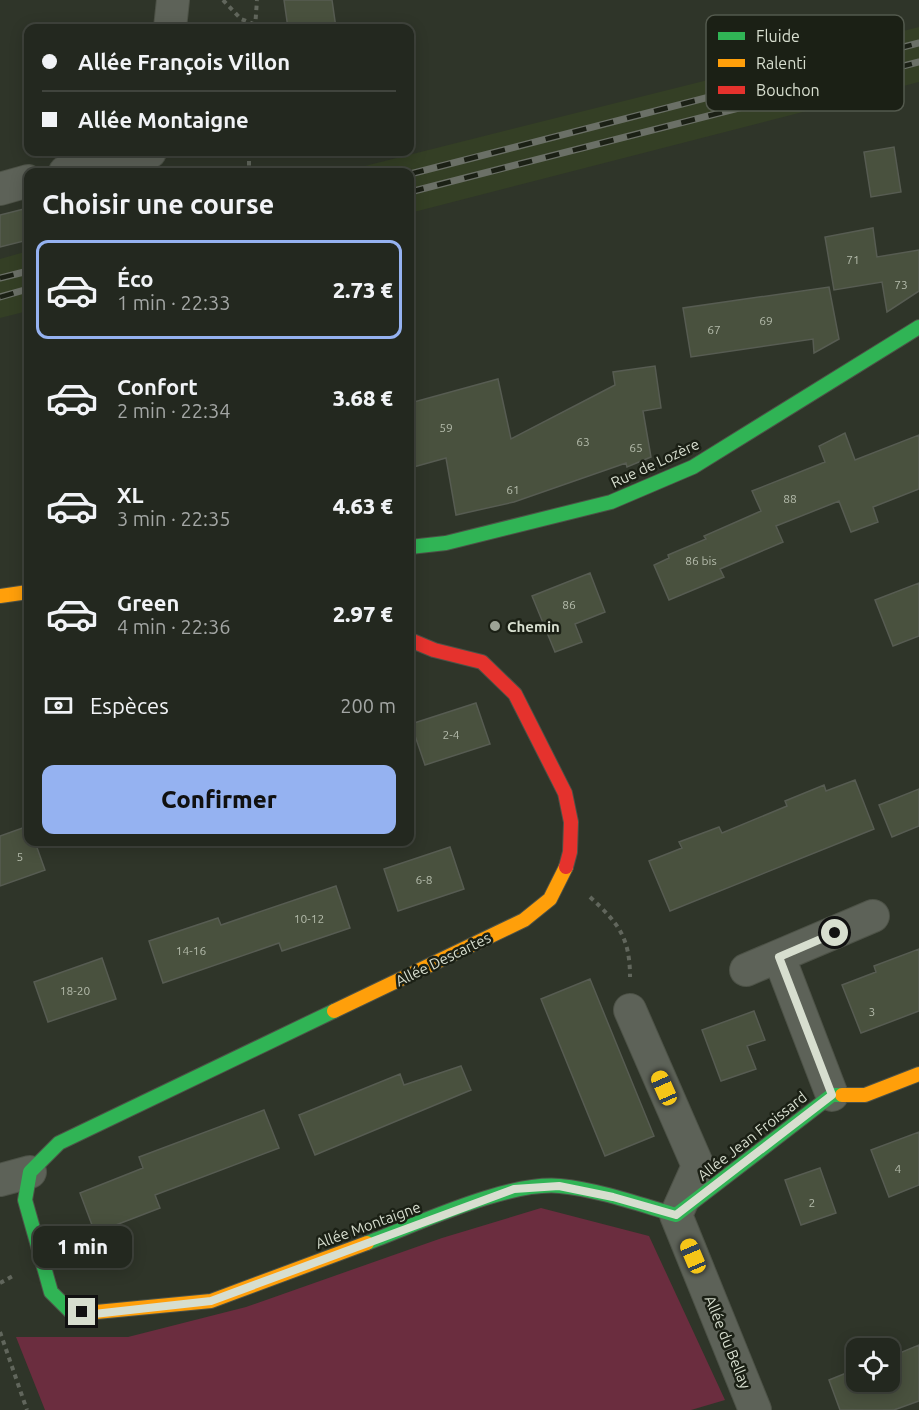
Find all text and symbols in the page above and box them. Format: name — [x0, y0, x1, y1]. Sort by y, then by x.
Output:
legend — [706, 15, 904, 111]
text: Fluide — [756, 27, 800, 45]
text: Allée François Villon — [78, 49, 290, 74]
text: Ralenti — [756, 54, 807, 72]
text: Bouchon — [756, 81, 820, 99]
text: Allée Montaigne — [78, 107, 249, 132]
text: Choisir une course — [42, 189, 274, 219]
house number: 71 — [846, 253, 860, 266]
icon: car — [45, 263, 99, 317]
text: Éco — [117, 266, 154, 291]
text: 2.73 € — [333, 277, 393, 302]
house number: 73 — [894, 278, 908, 291]
text: 1 min · 22:33 — [117, 291, 231, 314]
house number: 69 — [759, 314, 773, 327]
house number: 67 — [707, 323, 721, 336]
icon: car — [45, 371, 99, 425]
text: Confort — [117, 374, 198, 399]
text: 3.68 € — [333, 385, 393, 410]
text: 2 min · 22:34 — [117, 399, 231, 422]
house number: 59 — [439, 421, 453, 434]
house number: 63 — [576, 435, 590, 448]
street label: Rue de Lozère — [608, 435, 702, 491]
house number: 65 — [629, 441, 643, 454]
icon: car — [45, 479, 99, 533]
text: XL — [117, 482, 144, 507]
house number: 61 — [506, 483, 520, 496]
house number: 88 — [783, 492, 797, 505]
text: 4.63 € — [333, 493, 393, 518]
text: 3 min · 22:35 — [117, 507, 231, 530]
house number: 86 bis — [685, 554, 717, 567]
icon: car — [45, 587, 99, 641]
text: Green — [117, 590, 179, 615]
house number: 86 — [562, 598, 576, 611]
text: 2.97 € — [333, 601, 393, 626]
text: 4 min · 22:36 — [117, 615, 231, 638]
place label: Chemin — [507, 618, 560, 635]
marker: Chemin — [488, 619, 502, 633]
icon: cash — [42, 689, 75, 722]
text: Espèces — [90, 693, 169, 718]
text: 200 m — [340, 694, 396, 717]
house number: 2-4 — [442, 728, 460, 741]
button: Confirmer — [42, 765, 396, 834]
house number: 5 — [17, 850, 23, 863]
house number: 6-8 — [415, 873, 433, 886]
house number: 10-12 — [294, 912, 324, 925]
route start — [821, 919, 848, 946]
street label: Allée Descartes — [393, 929, 493, 989]
house number: 14-16 — [176, 944, 206, 957]
house number: 18-20 — [60, 984, 90, 997]
house number: 3 — [869, 1005, 875, 1018]
car — [648, 1068, 680, 1108]
street label: Allée Jean Froissard — [694, 1088, 810, 1184]
house number: 4 — [895, 1162, 902, 1175]
house number: 2 — [809, 1196, 815, 1209]
street label: Allée Montaigne — [313, 1198, 423, 1252]
callout: 1 min — [32, 1225, 132, 1267]
text: 1 min — [57, 1235, 108, 1258]
car — [678, 1236, 708, 1276]
street label: Allée du Bellay — [702, 1293, 754, 1391]
route end — [68, 1298, 95, 1325]
map controls — [846, 1338, 900, 1392]
button: locate — [846, 1338, 900, 1392]

